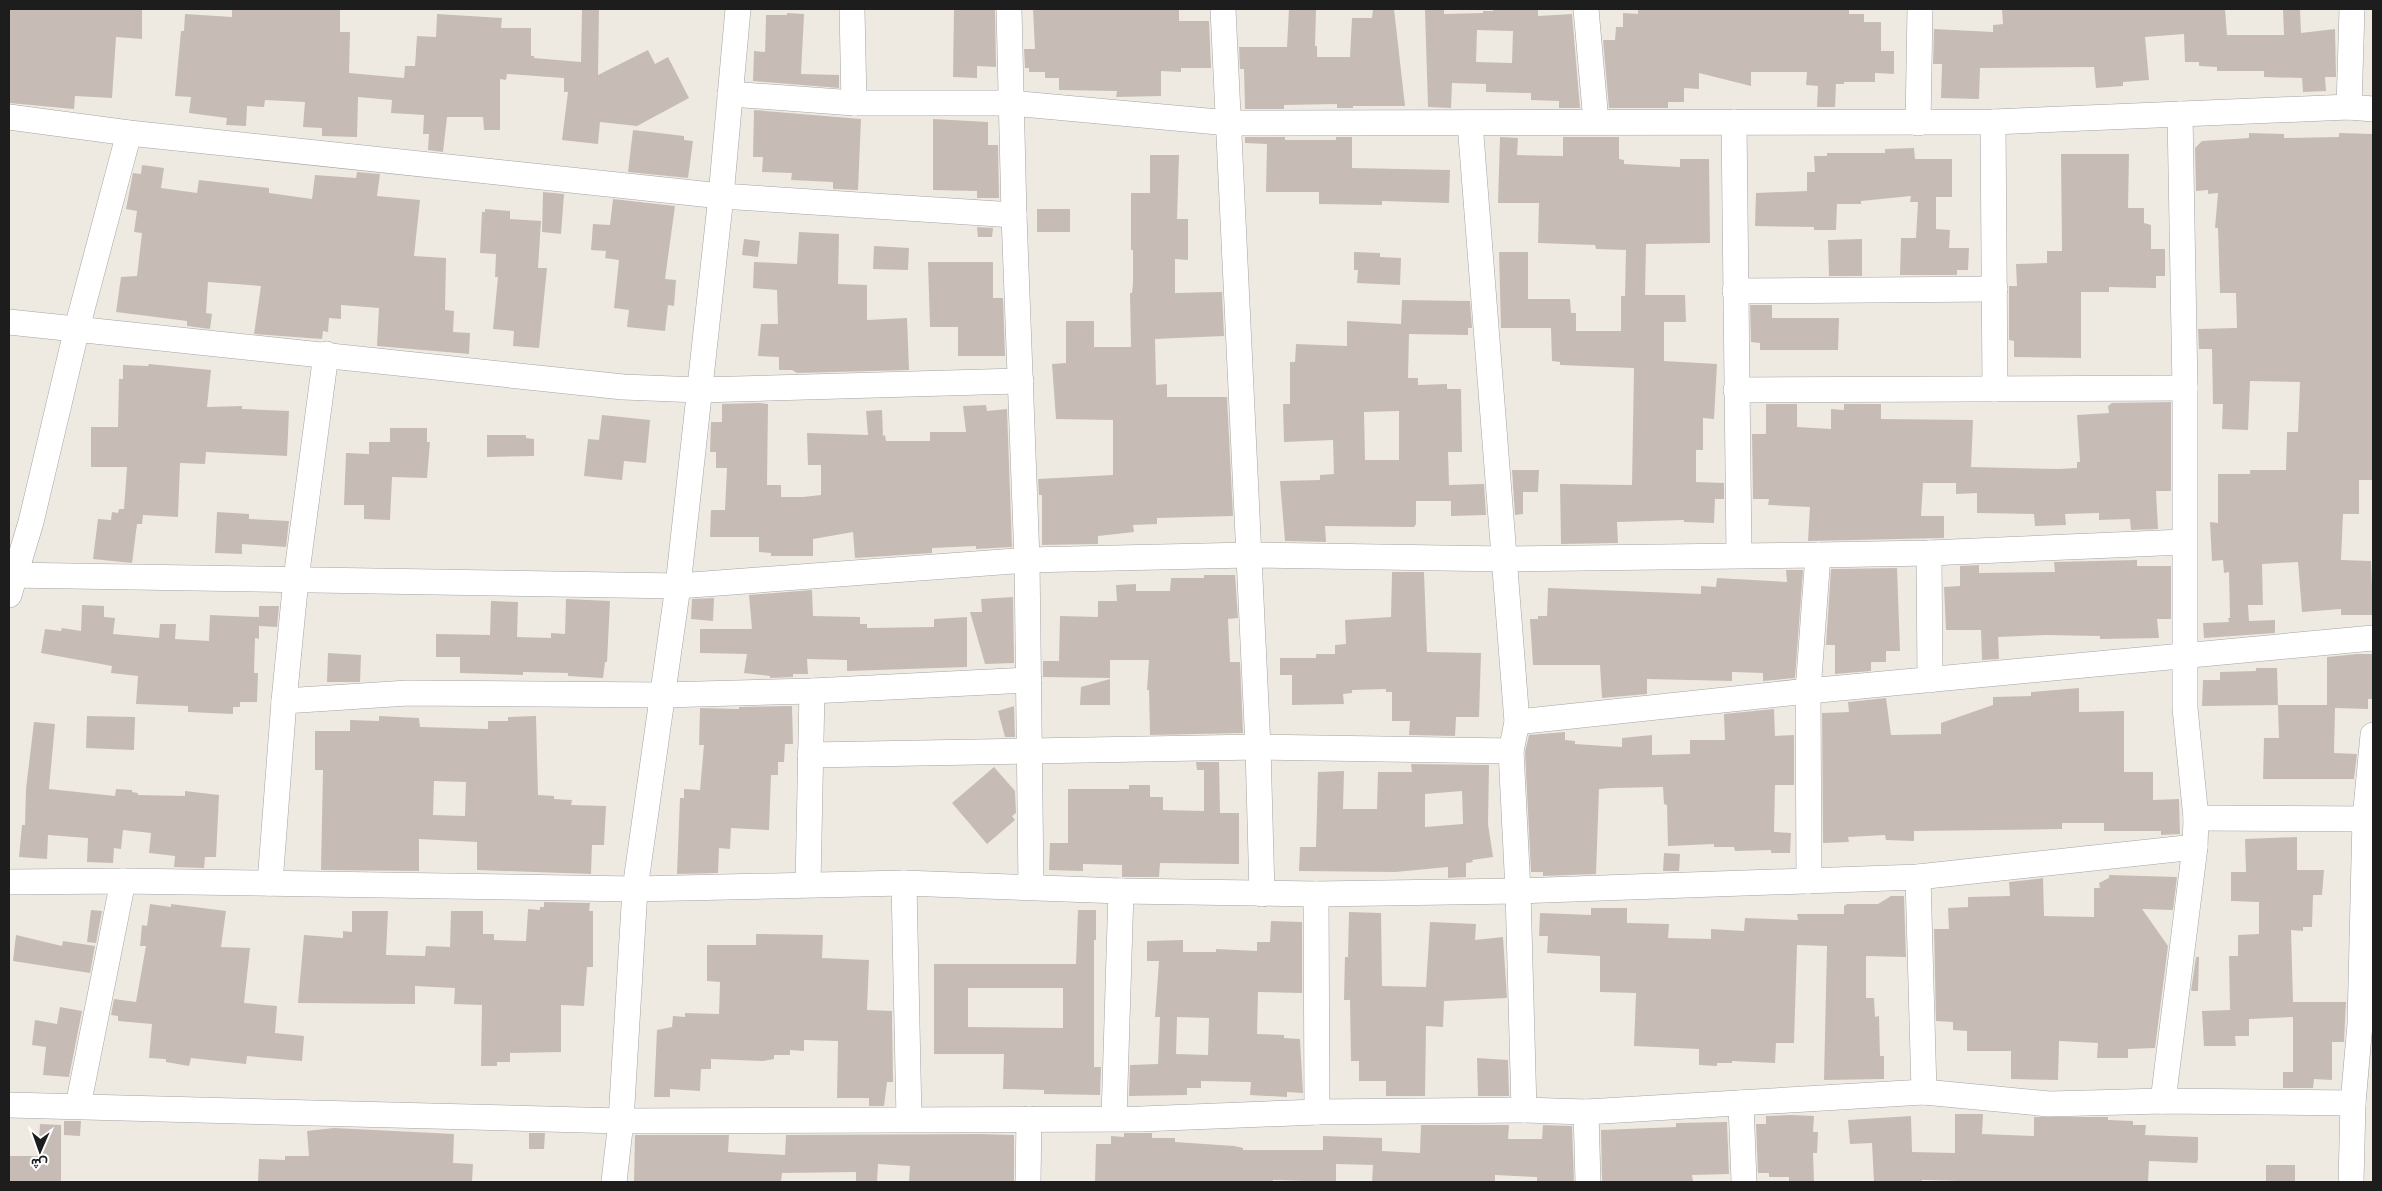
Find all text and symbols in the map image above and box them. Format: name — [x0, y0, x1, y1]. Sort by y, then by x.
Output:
north arrow — [15, 1126, 65, 1176]
text: ش — [31, 1155, 48, 1173]

